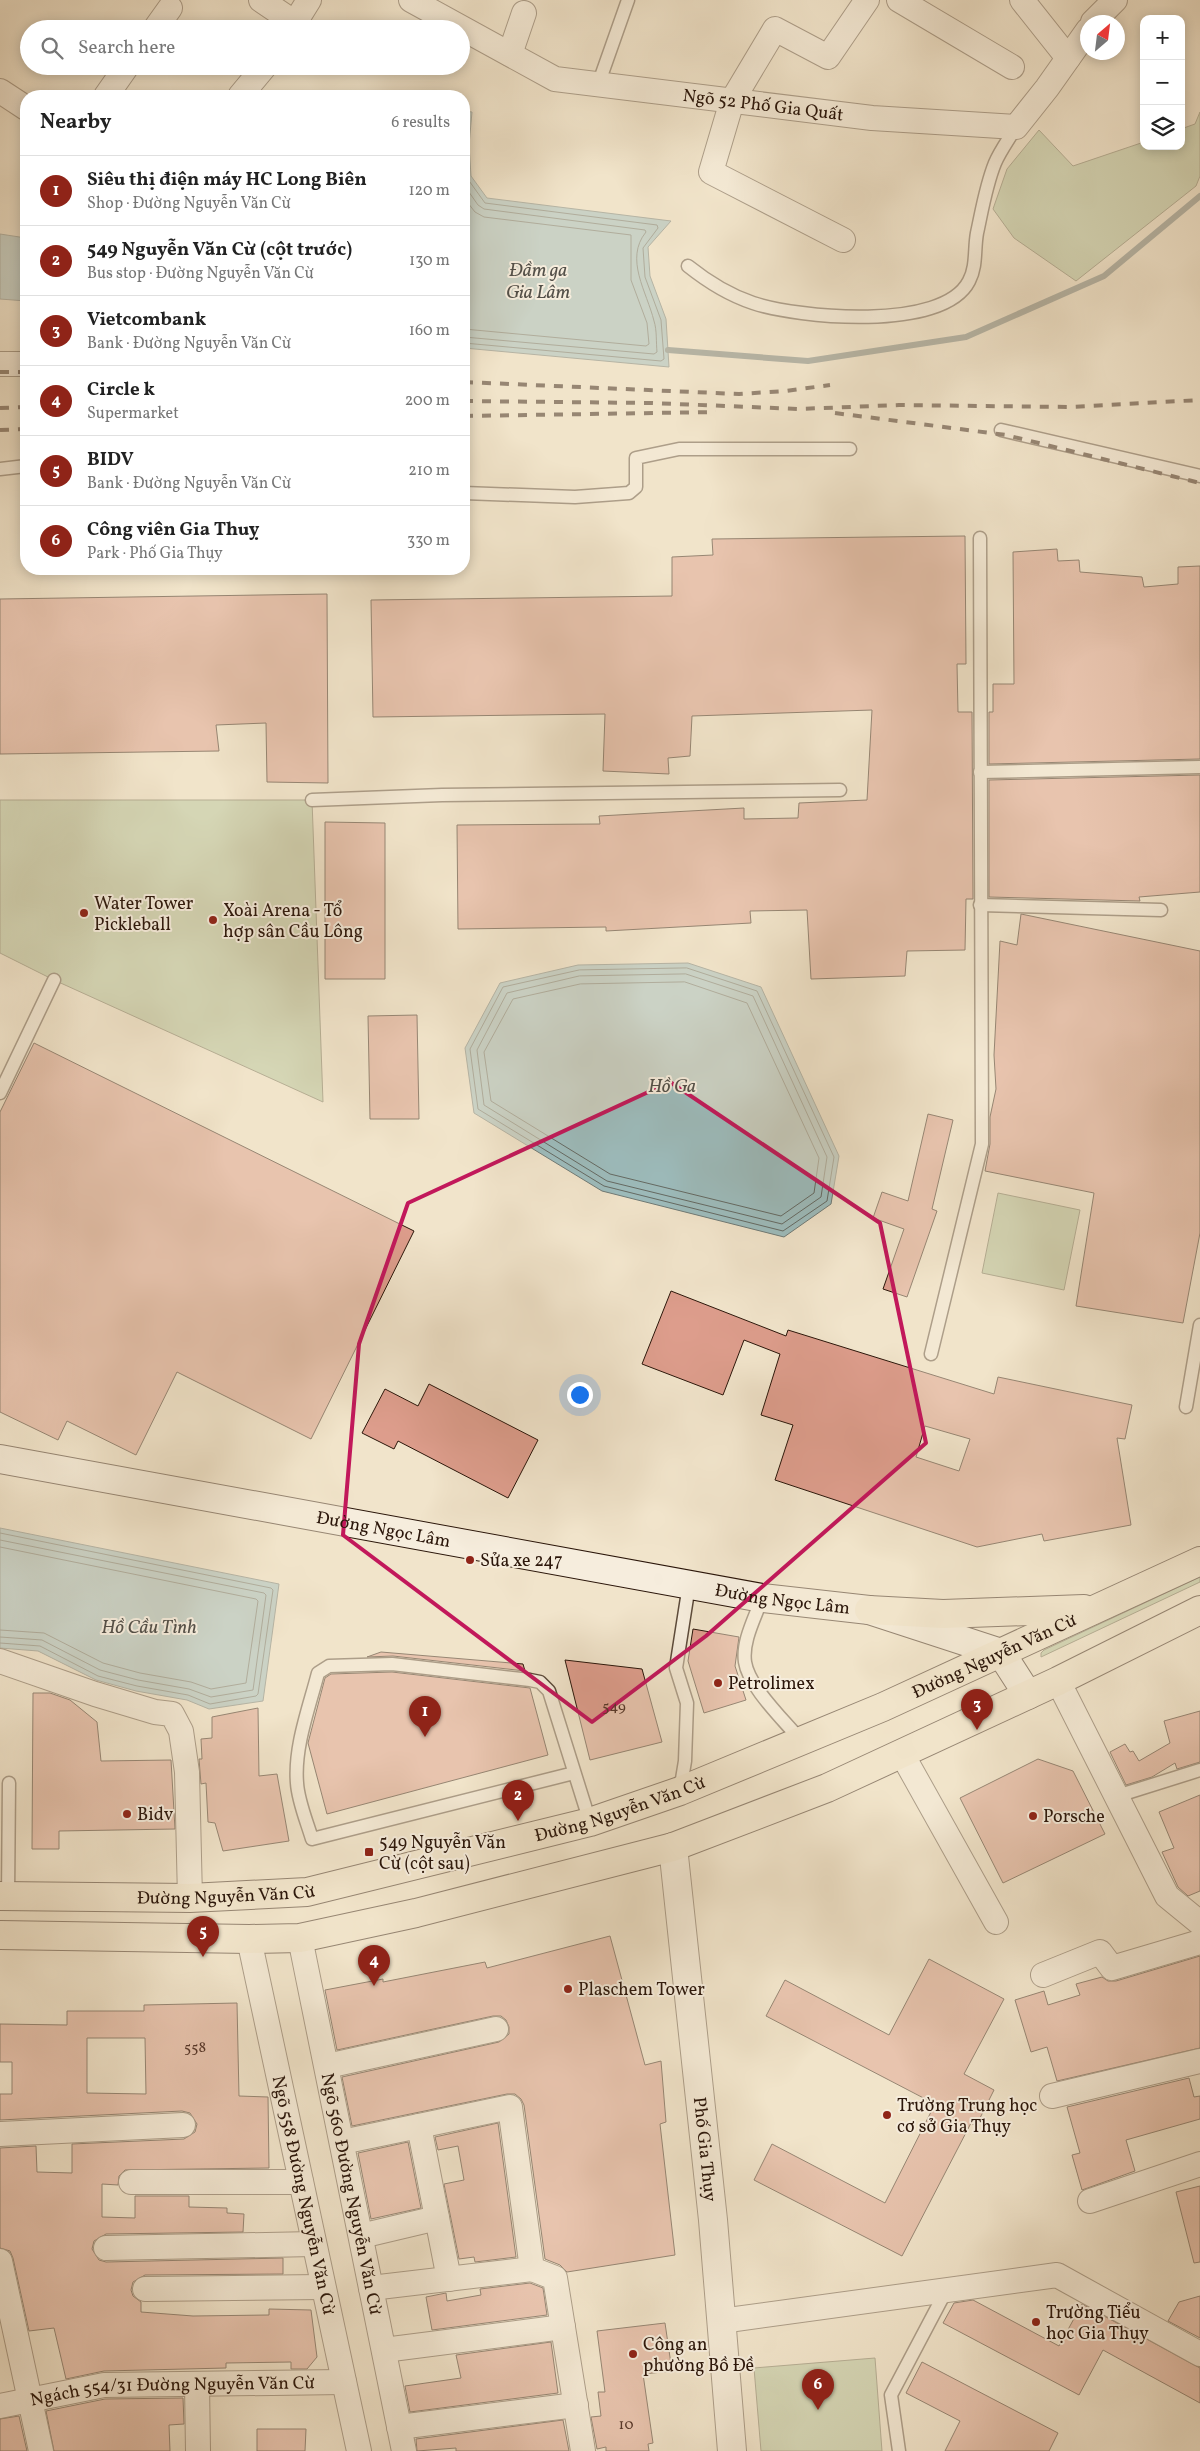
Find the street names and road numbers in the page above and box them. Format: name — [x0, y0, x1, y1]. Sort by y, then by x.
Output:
street label: Ngõ 52 Phố Gia Quất — [681, 84, 845, 128]
street label: Đường Ngọc Lâm — [314, 1506, 453, 1555]
street label: Đường Ngọc Lâm — [713, 1579, 851, 1622]
street label: Đường Nguyễn Văn Cừ — [909, 1608, 1081, 1706]
street label: Đường Nguyễn Văn Cừ — [532, 1771, 710, 1849]
street label: Đường Nguyễn Văn Cừ — [137, 1879, 318, 1912]
street label: Ngõ 560 Đường Nguyễn Văn Cừ — [314, 2071, 387, 2317]
street label: Ngõ 558 Đường Nguyễn Văn Cừ — [265, 2073, 340, 2318]
street label: Phố Gia Thụy — [686, 2096, 722, 2203]
street label: Ngách 554/31 Đường Nguyễn Văn Cừ — [28, 2371, 315, 2414]

